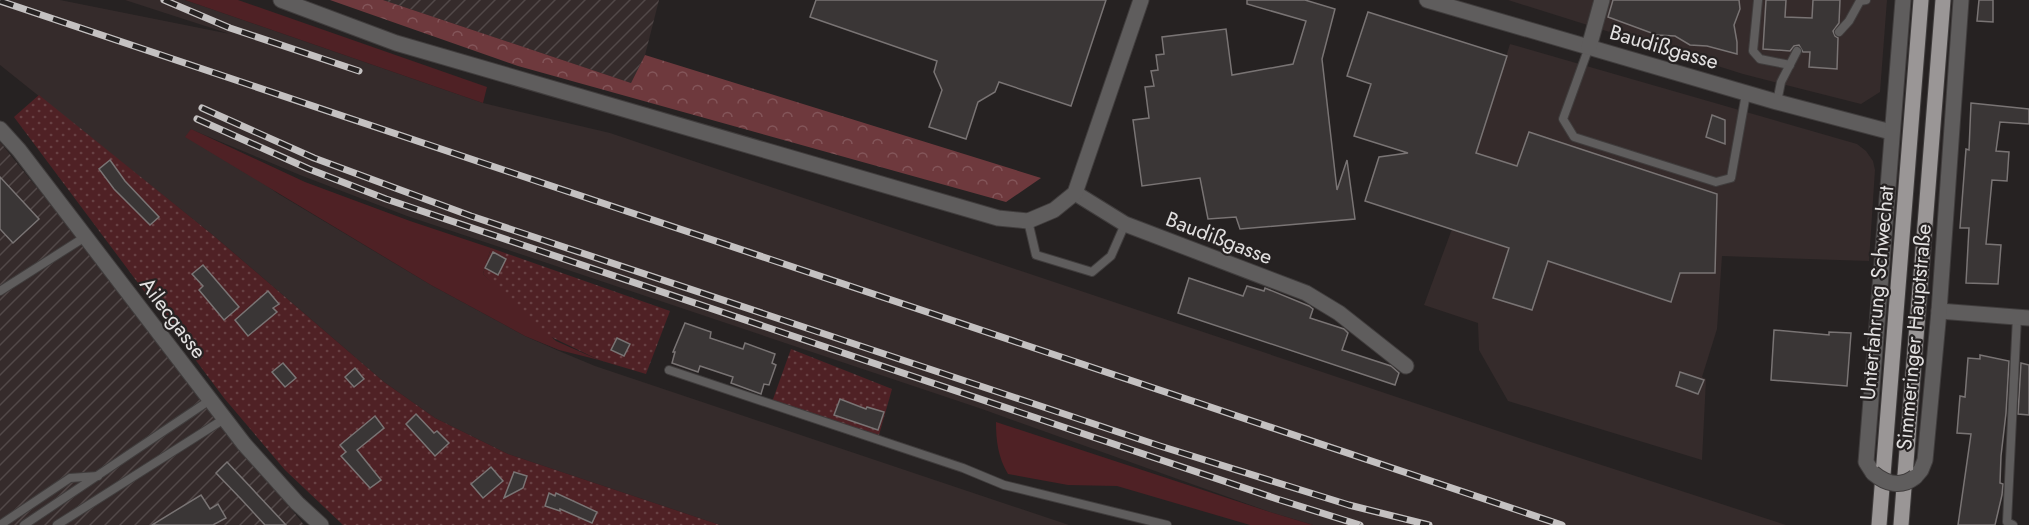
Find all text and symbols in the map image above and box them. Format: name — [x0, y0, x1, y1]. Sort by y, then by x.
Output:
street label: Baudißgasse — [1606, 17, 1722, 77]
street label: Unterfahrung Schwechat — [1853, 184, 1901, 402]
street label: Baudißgasse — [1161, 204, 1277, 272]
street label: Simmeringer Hauptstraße — [1889, 222, 1939, 451]
street label: Ailecgasse — [132, 271, 214, 365]

